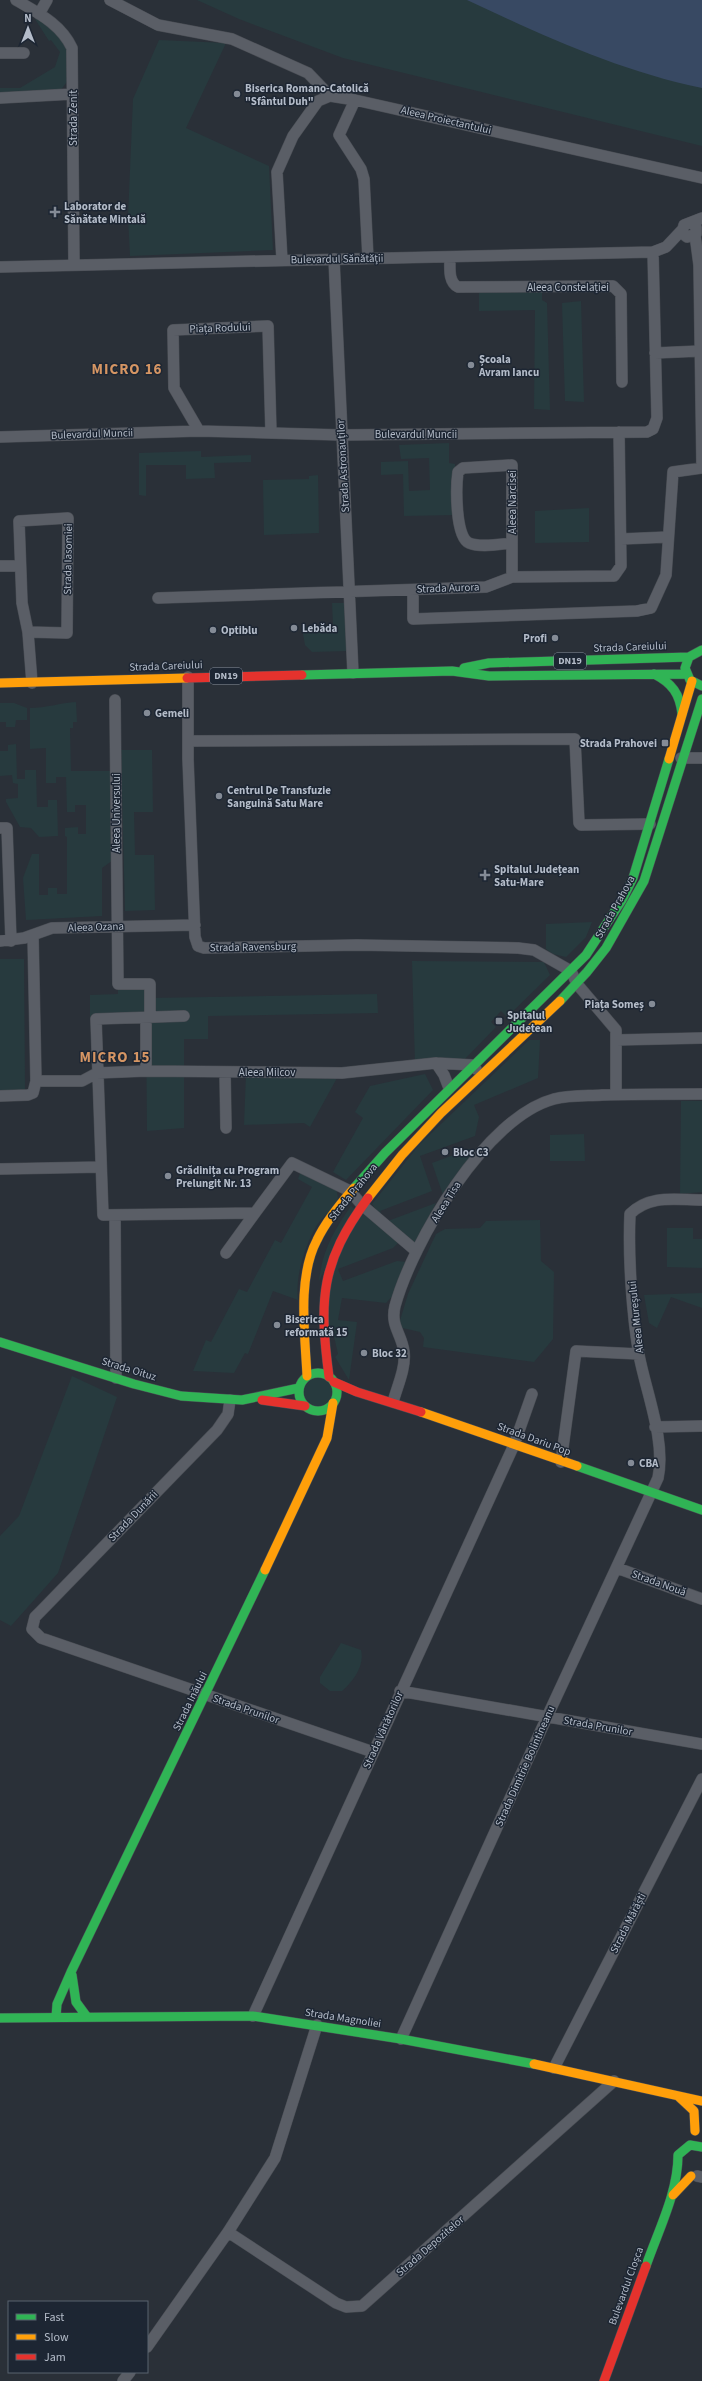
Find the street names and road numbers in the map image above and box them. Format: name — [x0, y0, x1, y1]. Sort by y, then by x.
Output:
street label: Strada Zenit — [66, 90, 81, 146]
street label: Aleea Proiectantului — [399, 102, 493, 138]
street label: Bulevardul Sănătății — [290, 251, 384, 267]
street label: Aleea Constelației — [527, 280, 609, 295]
street label: Piața Rodului — [189, 319, 251, 337]
street label: Strada Astronauților — [333, 419, 353, 513]
street label: Bulevardul Muncii — [51, 425, 133, 443]
street label: Bulevardul Muncii — [375, 427, 457, 442]
street label: Aleea Narcisei — [505, 470, 520, 534]
street label: Strada Iasomiei — [60, 523, 76, 595]
street label: Strada Aurora — [416, 579, 480, 597]
street label: Strada Careiului — [593, 638, 667, 656]
road number: DN19 — [554, 653, 586, 669]
street label: Strada Careiului — [129, 657, 203, 675]
road number: DN19 — [210, 668, 242, 684]
street label: Aleea Universului — [109, 773, 124, 853]
street label: Strada Prahova — [591, 873, 639, 941]
street label: Aleea Ozana — [68, 919, 124, 935]
street label: Strada Ravensburg — [210, 939, 297, 955]
street label: Aleea Milcov — [239, 1065, 295, 1080]
street label: Strada Prahova — [325, 1160, 381, 1224]
street label: Aleea Tisa — [427, 1179, 465, 1225]
street label: Aleea Mureșului — [625, 1280, 647, 1354]
street label: Strada Oituz — [100, 1354, 159, 1385]
street label: Strada Dariu Pop — [495, 1419, 573, 1459]
street label: Strada Dunării — [105, 1487, 161, 1545]
street label: Strada Nouă — [630, 1566, 688, 1600]
street label: Strada Inăului — [169, 1669, 211, 1733]
street label: Strada Vânătorilor — [359, 1689, 407, 1771]
street label: Strada Prunilor — [211, 1691, 282, 1727]
street label: Strada Dimitrie Bolintineanu — [492, 1703, 558, 1829]
street label: Strada Prunilor — [562, 1713, 634, 1739]
street label: Strada Mărăști — [606, 1890, 650, 1956]
street label: Strada Magnoliei — [304, 2005, 382, 2031]
street label: Strada Depozitelor — [393, 2212, 467, 2280]
street label: Bulevardul Cloșca — [605, 2245, 647, 2327]

